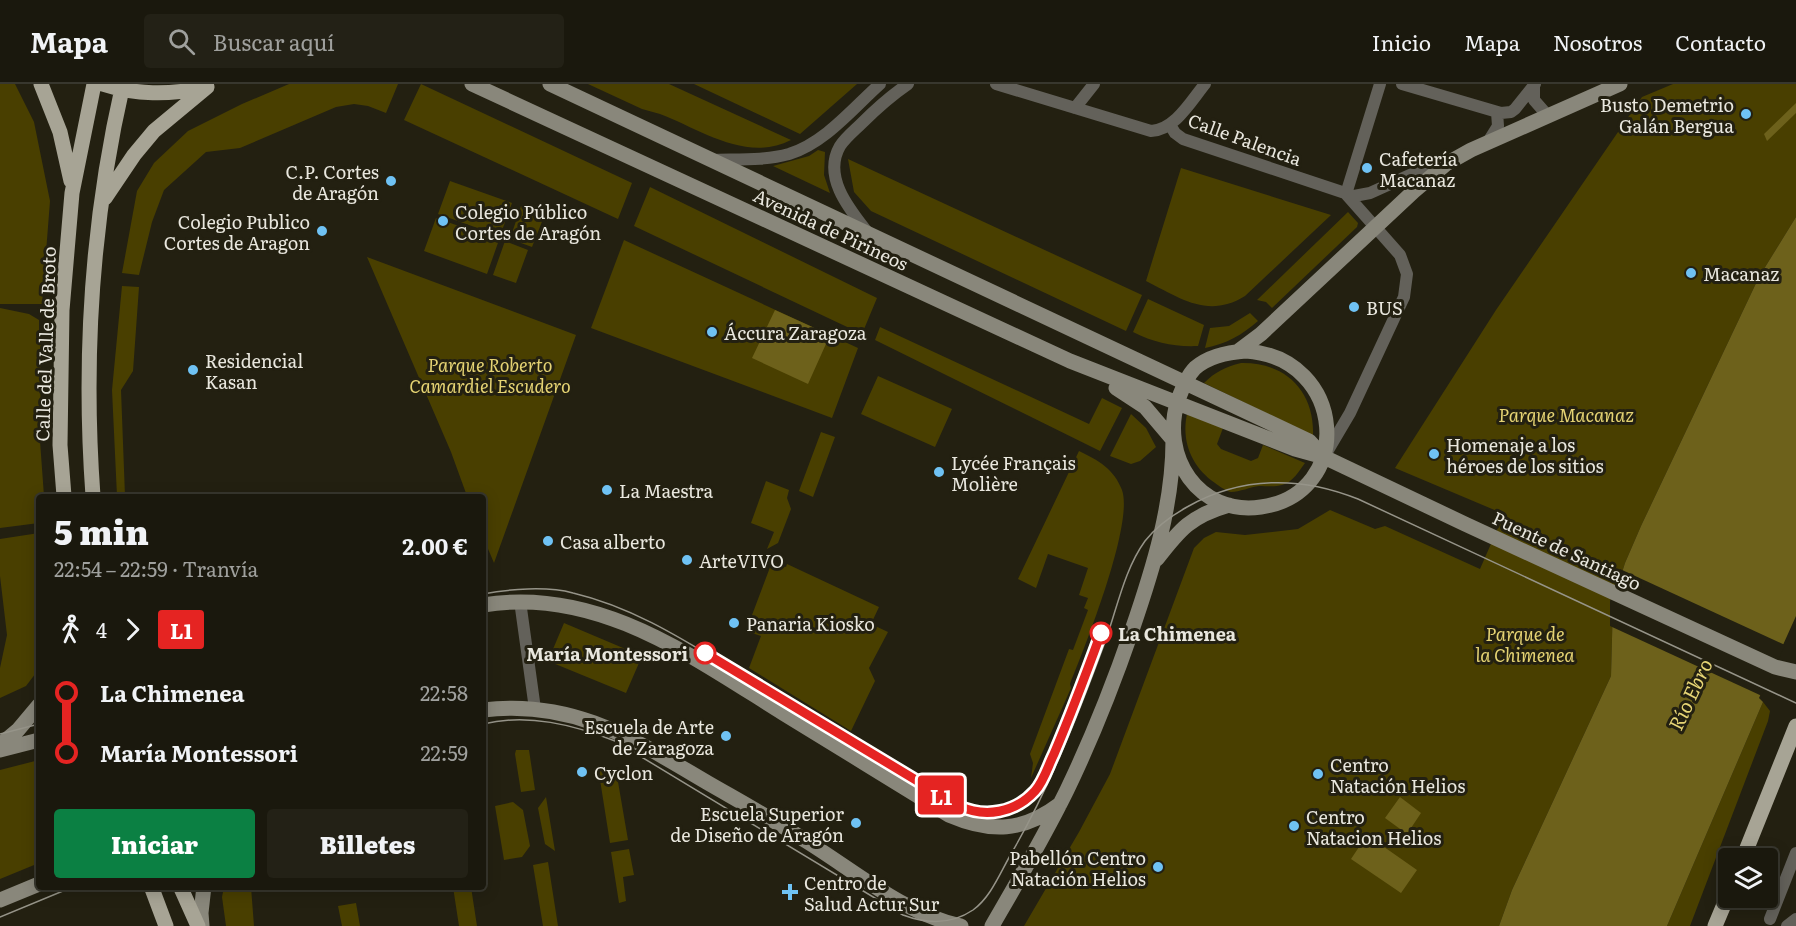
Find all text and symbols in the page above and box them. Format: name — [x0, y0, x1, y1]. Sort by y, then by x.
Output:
search box — [144, 14, 564, 68]
text: Mapa — [30, 20, 108, 62]
icon: search — [165, 25, 198, 58]
text: Buscar aquí — [213, 25, 335, 58]
text: Inicio — [1372, 26, 1431, 57]
text: Mapa — [1464, 26, 1520, 57]
text: Nosotros — [1553, 26, 1642, 57]
text: Contacto — [1675, 26, 1766, 57]
place label: Busto Demetrio Galán Bergua — [1600, 91, 1734, 139]
street label: Calle Palencia — [1184, 106, 1306, 172]
marker: Busto Demetrio Galán Bergua — [1739, 107, 1753, 121]
place label: Cafetería Macanaz — [1379, 145, 1458, 193]
place label: C.P. Cortes de Aragón — [285, 158, 379, 206]
marker: Cafetería Macanaz — [1360, 161, 1374, 175]
marker: C.P. Cortes de Aragón — [384, 174, 398, 188]
street label: Avenida de Pirineos — [749, 181, 913, 277]
place label: Colegio Público Cortes de Aragón — [455, 198, 601, 246]
place label: Colegio Publico Cortes de Aragon — [164, 208, 310, 256]
marker: Colegio Público Cortes de Aragón — [436, 214, 450, 228]
marker: Colegio Publico Cortes de Aragon — [315, 224, 329, 238]
street label: Calle del Valle de Broto — [28, 246, 62, 442]
place label: Macanaz — [1703, 260, 1779, 287]
marker: Macanaz — [1684, 266, 1698, 280]
place label: BUS — [1366, 294, 1403, 321]
marker: BUS — [1347, 300, 1361, 314]
place label: Áccura Zaragoza — [724, 319, 867, 346]
marker: Áccura Zaragoza — [705, 325, 719, 339]
place label: Residencial Kasan — [205, 347, 303, 395]
park label: Parque Roberto Camardiel Escudero — [409, 351, 571, 399]
marker: Residencial Kasan — [186, 363, 200, 377]
park label: Parque Macanaz — [1498, 401, 1634, 428]
place label: Homenaje a los héroes de los sitios — [1446, 431, 1604, 479]
marker: Homenaje a los héroes de los sitios — [1427, 447, 1441, 461]
place label: Lycée Français Molière — [951, 449, 1076, 497]
marker: Lycée Français Molière — [932, 465, 946, 479]
place label: La Maestra — [619, 477, 713, 504]
marker: La Maestra — [600, 483, 614, 497]
street label: Puente de Santiago — [1488, 504, 1646, 596]
text: 5 min — [54, 506, 149, 555]
place label: Casa alberto — [560, 528, 665, 555]
text: 2.00 € — [402, 529, 468, 562]
marker: Casa alberto — [541, 534, 555, 548]
place label: ArteVIVO — [699, 547, 784, 574]
text: 22:54 – 22:59 · Tranvía — [54, 553, 258, 583]
marker: ArteVIVO — [680, 553, 694, 567]
place label: Panaria Kiosko — [746, 610, 875, 637]
icon: walk — [54, 613, 87, 646]
icon: forward — [116, 613, 149, 646]
text: 4 — [96, 614, 107, 644]
text: L1 — [170, 614, 192, 645]
marker: Panaria Kiosko — [727, 616, 741, 630]
place label: La Chimenea — [1118, 620, 1237, 647]
park label: Parque de la Chimenea — [1475, 620, 1575, 668]
marker: La Chimenea — [1090, 622, 1112, 644]
place label: María Montessori — [526, 640, 688, 667]
marker: María Montessori — [694, 642, 716, 664]
water label: Río Ebro — [1659, 653, 1719, 735]
text: La Chimenea — [100, 676, 245, 709]
text: 22:58 — [420, 677, 468, 707]
place label: Escuela de Arte de Zaragoza — [584, 713, 714, 761]
marker: Escuela de Arte de Zaragoza — [719, 729, 733, 743]
text: María Montessori — [100, 736, 298, 769]
text: 22:59 — [420, 737, 468, 767]
place label: Centro Natación Helios — [1330, 751, 1465, 799]
place label: Cyclon — [594, 759, 653, 786]
marker: Cyclon — [575, 765, 589, 779]
marker: Centro Natación Helios — [1311, 767, 1325, 781]
line badge: L1 — [914, 776, 968, 814]
text: L1 — [930, 780, 952, 811]
place label: Escuela Superior de Diseño de Aragón — [670, 800, 844, 848]
place label: Centro Natacion Helios — [1306, 803, 1441, 851]
button: Iniciar — [54, 809, 255, 878]
button: Billetes — [267, 809, 468, 878]
marker: Escuela Superior de Diseño de Aragón — [849, 816, 863, 830]
marker: Centro Natacion Helios — [1287, 819, 1301, 833]
place label: Pabellón Centro Natación Helios — [1009, 844, 1146, 892]
map controls — [1718, 848, 1778, 908]
button: layers — [1718, 848, 1778, 908]
marker: Pabellón Centro Natación Helios — [1151, 860, 1165, 874]
place label: Centro de Salud Actur Sur — [804, 869, 940, 917]
marker: Centro de Salud Actur Sur — [781, 883, 799, 901]

